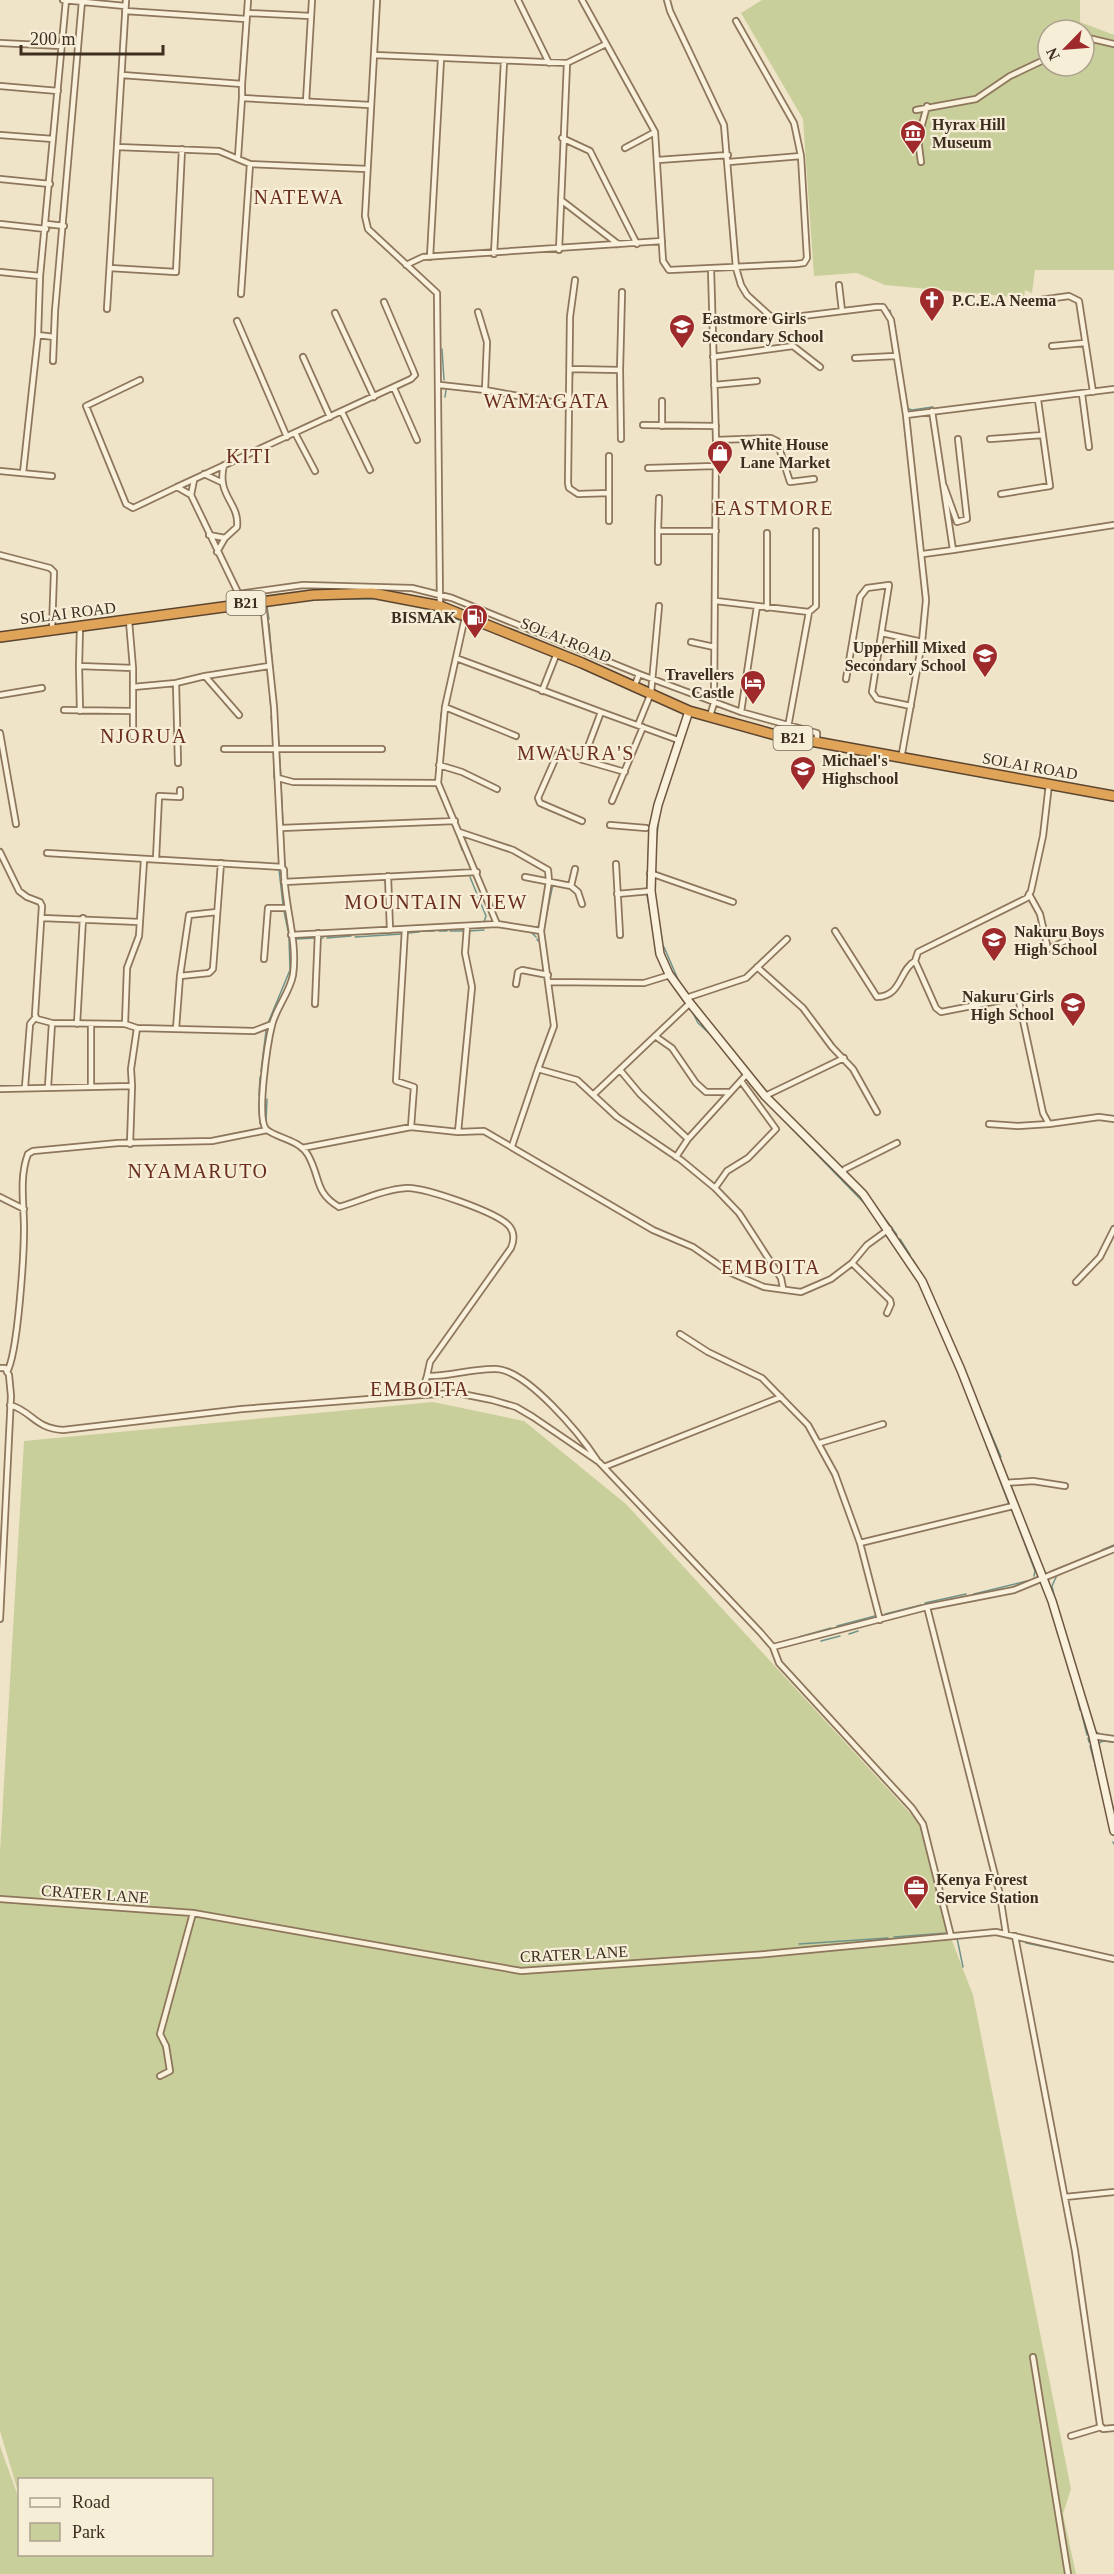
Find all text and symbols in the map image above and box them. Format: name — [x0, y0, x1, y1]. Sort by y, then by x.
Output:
scale bar — [21, 18, 164, 56]
north arrow — [1036, 18, 1096, 78]
text: 200 m — [30, 29, 76, 49]
text: N — [1043, 45, 1063, 63]
place label: Hyrax Hill Museum — [932, 116, 1006, 151]
museum icon: Hyrax Hill Museum — [898, 118, 928, 156]
district label: NATEWA — [253, 186, 345, 208]
church icon: P.C.E.A Neema — [917, 285, 947, 323]
place label: P.C.E.A Neema — [952, 292, 1056, 309]
place label: Eastmore Girls Secondary School — [702, 310, 824, 346]
school or university icon: Eastmore Girls Secondary School — [667, 312, 697, 350]
district label: WAMAGATA — [483, 390, 611, 412]
place label: White House Lane Market — [740, 436, 831, 471]
shop icon: White House Lane Market — [705, 438, 735, 476]
district label: KITI — [226, 445, 272, 467]
district label: EASTMORE — [714, 497, 834, 519]
road number: B21 — [226, 591, 266, 615]
street label: SOLAI ROAD — [19, 599, 117, 627]
fuel station icon: BISMAK — [460, 602, 490, 640]
place label: BISMAK — [391, 609, 457, 626]
street label: SOLAI ROAD — [518, 614, 614, 666]
place label: Upperhill Mixed Secondary School — [845, 639, 967, 675]
school or university icon: Upperhill Mixed Secondary School — [970, 641, 1000, 679]
place label: Travellers Castle — [665, 666, 734, 701]
hotel icon: Travellers Castle — [738, 668, 768, 706]
district label: NJORUA — [100, 725, 188, 747]
road number: B21 — [774, 726, 812, 750]
district label: MWAURA'S — [517, 742, 635, 764]
street label: SOLAI ROAD — [981, 749, 1079, 783]
place label: Michael's Highschool — [822, 752, 899, 788]
school or university icon: Michael's Highschool — [788, 754, 818, 792]
district label: MOUNTAIN VIEW — [344, 891, 528, 913]
place label: Nakuru Boys High School — [1014, 923, 1104, 959]
school or university icon: Nakuru Boys High School — [979, 925, 1009, 963]
place label: Nakuru Girls High School — [962, 988, 1055, 1024]
school or university icon: Nakuru Girls High School — [1058, 990, 1088, 1028]
district label: NYAMARUTO — [128, 1160, 268, 1182]
district label: EMBOITA — [721, 1256, 821, 1278]
district label: EMBOITA — [370, 1378, 470, 1400]
place label: Kenya Forest Service Station — [936, 1871, 1039, 1906]
office icon: Kenya Forest Service Station — [901, 1873, 931, 1911]
street label: CRATER LANE — [41, 1882, 149, 1906]
street label: CRATER LANE — [520, 1943, 628, 1965]
legend — [18, 2478, 213, 2556]
text: Road — [72, 2492, 110, 2512]
text: Park — [72, 2522, 105, 2542]

